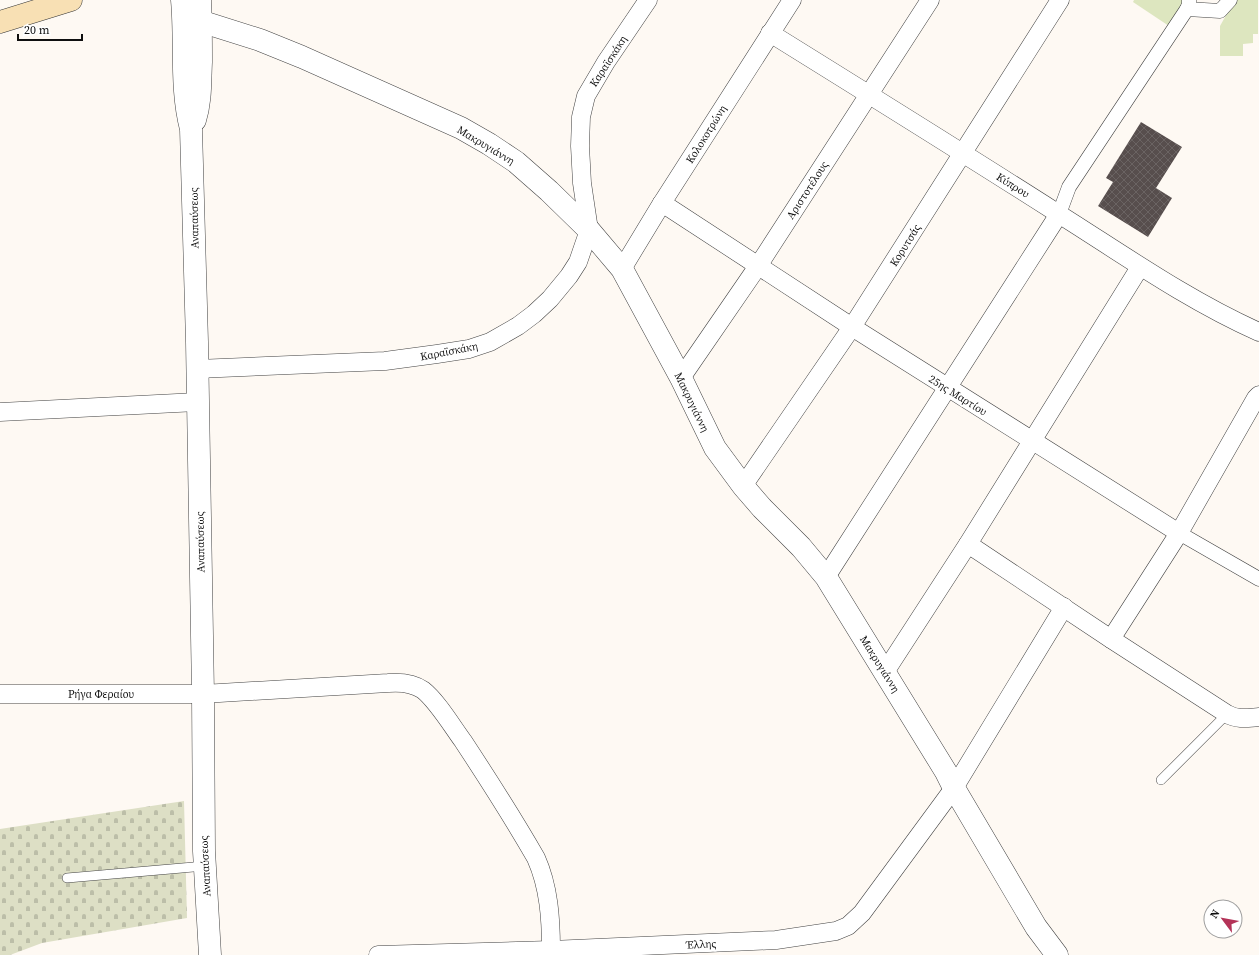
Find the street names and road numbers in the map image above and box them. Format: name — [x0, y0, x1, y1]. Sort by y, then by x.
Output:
street label: Καραϊσκάκη — [586, 33, 631, 90]
street label: Κολοκοτρώνη — [683, 102, 730, 166]
street label: Μακρυγιάννη — [454, 122, 517, 169]
street label: Αριστοτέλους — [783, 158, 832, 222]
street label: Κύπρου — [993, 169, 1032, 202]
street label: Αναπαύσεως — [186, 187, 203, 249]
street label: Κορυτσάς — [886, 221, 924, 269]
street label: Καραϊσκάκη — [419, 339, 479, 364]
street label: Μακρυγιάννη — [671, 370, 712, 435]
street label: 25ης Μαρτίου — [926, 372, 990, 419]
street label: Αναπαύσεως — [192, 511, 209, 573]
street label: Μακρυγιάννη — [856, 633, 903, 696]
street label: Ρήγα Φεραίου — [68, 687, 134, 702]
street label: Αναπαύσεως — [196, 835, 215, 897]
street label: Έλλης — [684, 936, 717, 953]

